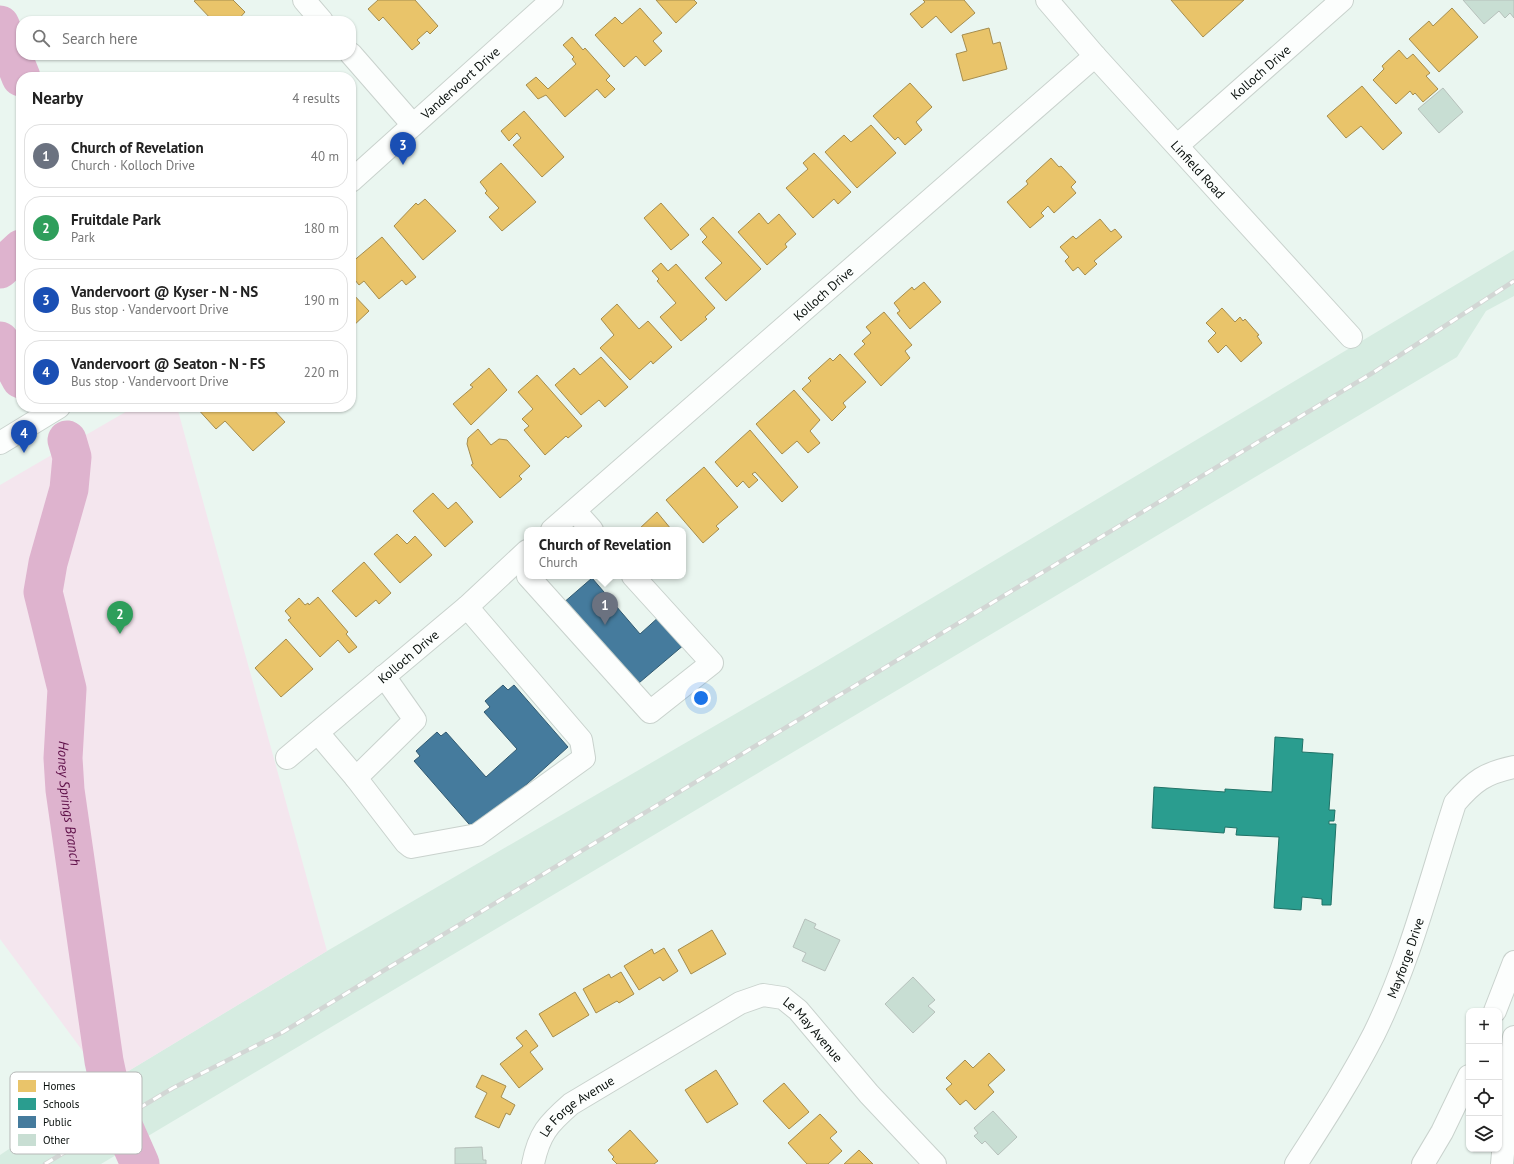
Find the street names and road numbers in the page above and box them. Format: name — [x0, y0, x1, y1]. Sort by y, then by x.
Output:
street label: Kolloch Drive — [1227, 41, 1294, 104]
street label: Vandervoort Drive — [417, 43, 504, 124]
street label: Linfield Road — [1167, 137, 1229, 202]
street label: Kolloch Drive — [790, 263, 857, 325]
street label: Kolloch Drive — [374, 626, 442, 687]
street label: Mayforge Drive — [1383, 916, 1428, 1001]
street label: Le May Avenue — [779, 993, 846, 1066]
street label: Le Forge Avenue — [536, 1072, 618, 1140]

